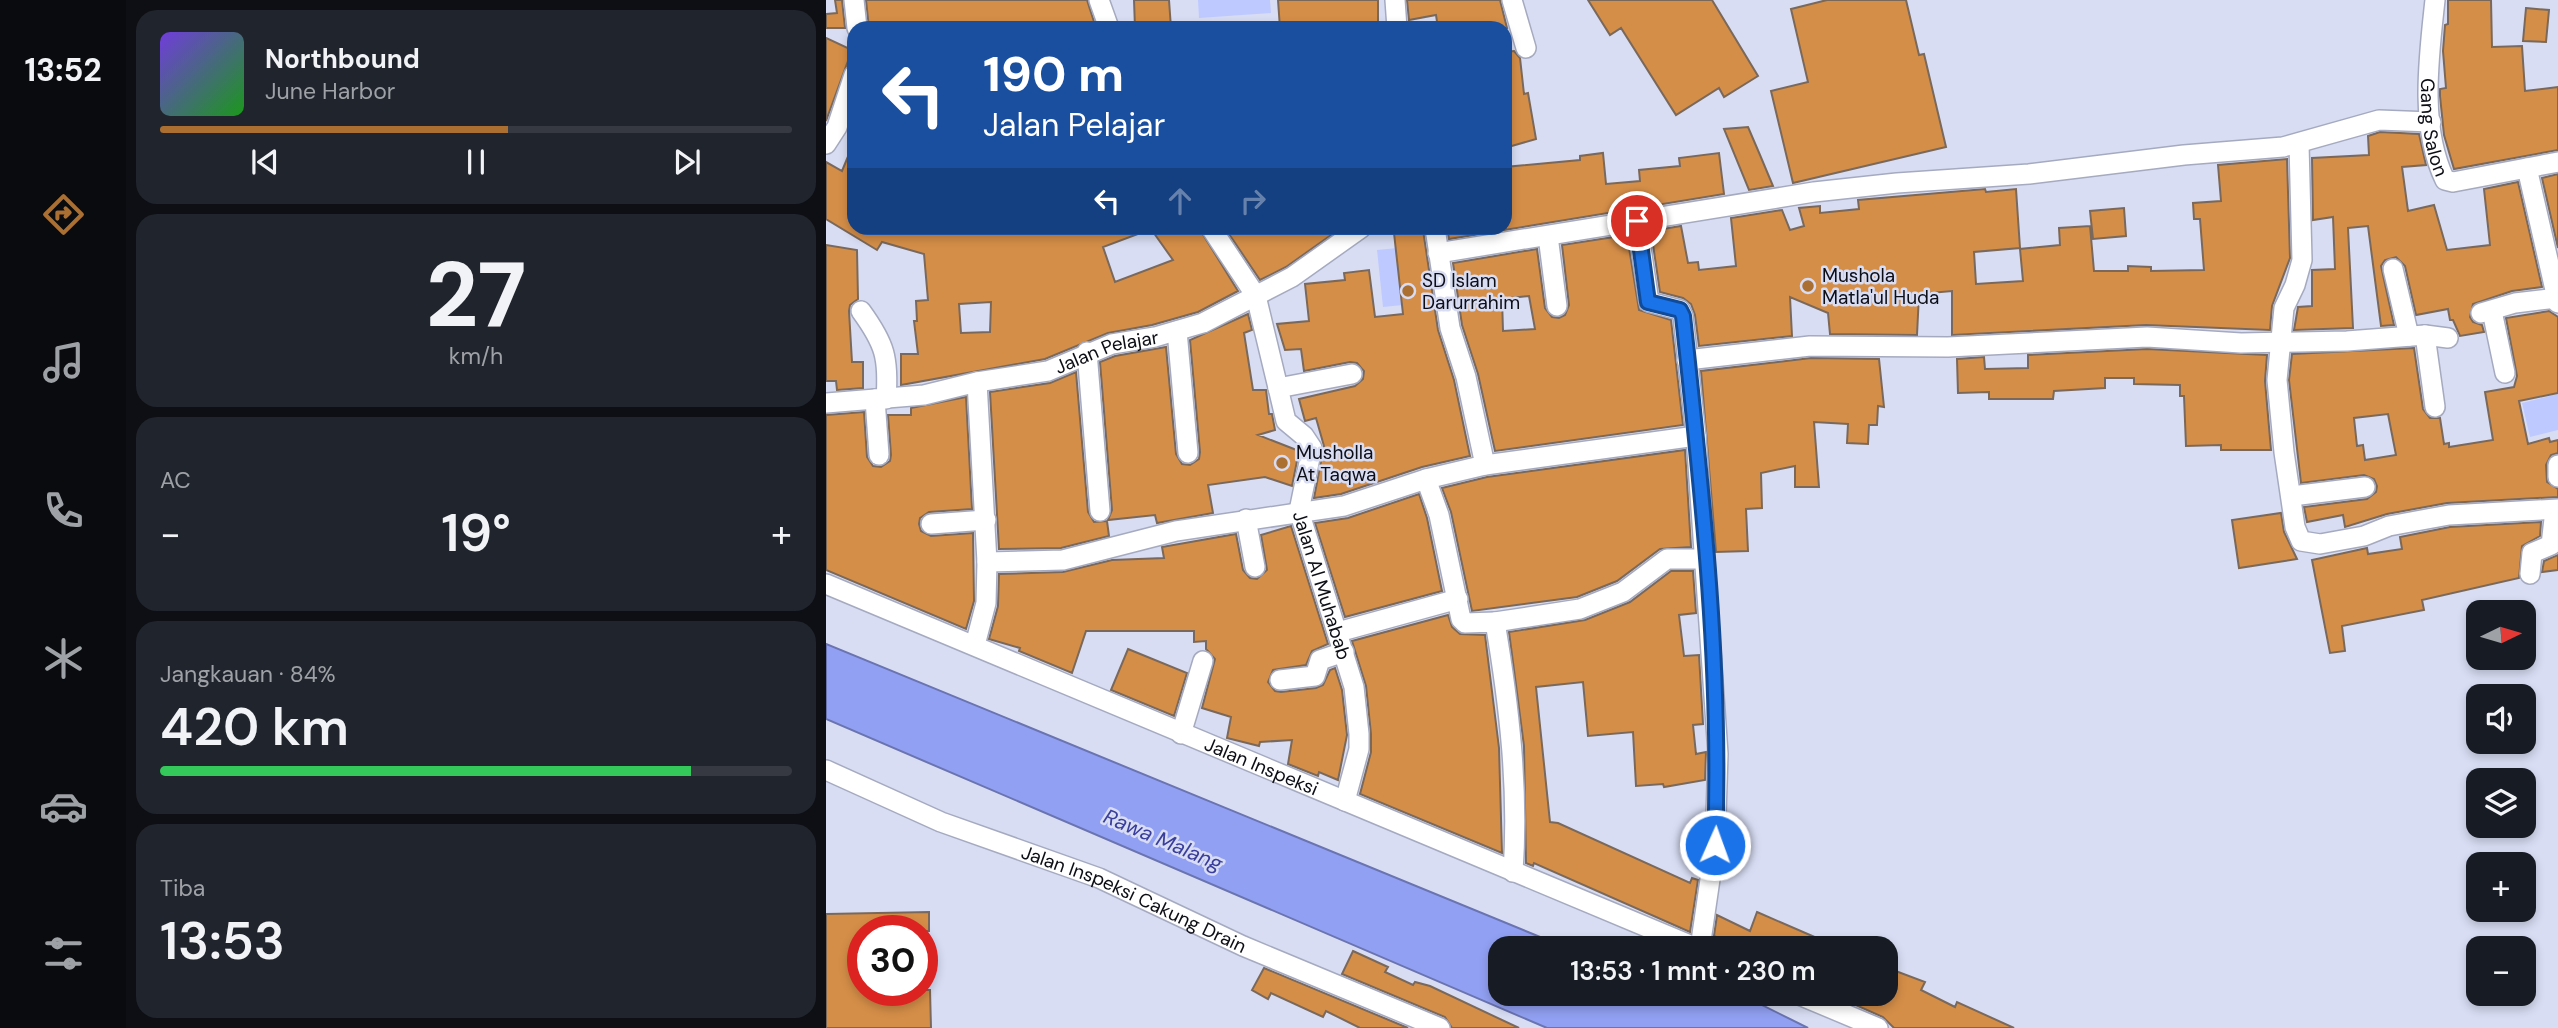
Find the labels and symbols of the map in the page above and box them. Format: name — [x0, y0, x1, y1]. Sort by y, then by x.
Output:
street label: Gang Salon — [2415, 78, 2454, 180]
pin — [1607, 191, 1667, 251]
place label: Mushola Matla'ul Huda — [1822, 263, 1939, 310]
place label: SD Islam Darurrahim — [1422, 268, 1520, 315]
marker: Mushola Matla'ul Huda — [1800, 278, 1816, 294]
marker: SD Islam Darurrahim — [1400, 283, 1416, 299]
street label: Jalan Pelajar — [1051, 325, 1160, 380]
place label: Musholla At Taqwa — [1296, 440, 1376, 487]
marker: Musholla At Taqwa — [1274, 455, 1290, 471]
street label: Jalan Al Muhabab — [1287, 508, 1357, 663]
north arrow — [2466, 600, 2536, 670]
street label: Jalan Inspeksi — [1201, 732, 1322, 801]
water label: Rawa Malang — [1099, 802, 1227, 878]
position arrow — [1678, 808, 1752, 882]
street label: Jalan Inspeksi Cakung Drain — [1018, 839, 1250, 959]
speed limit sign: 30 — [847, 915, 938, 1006]

